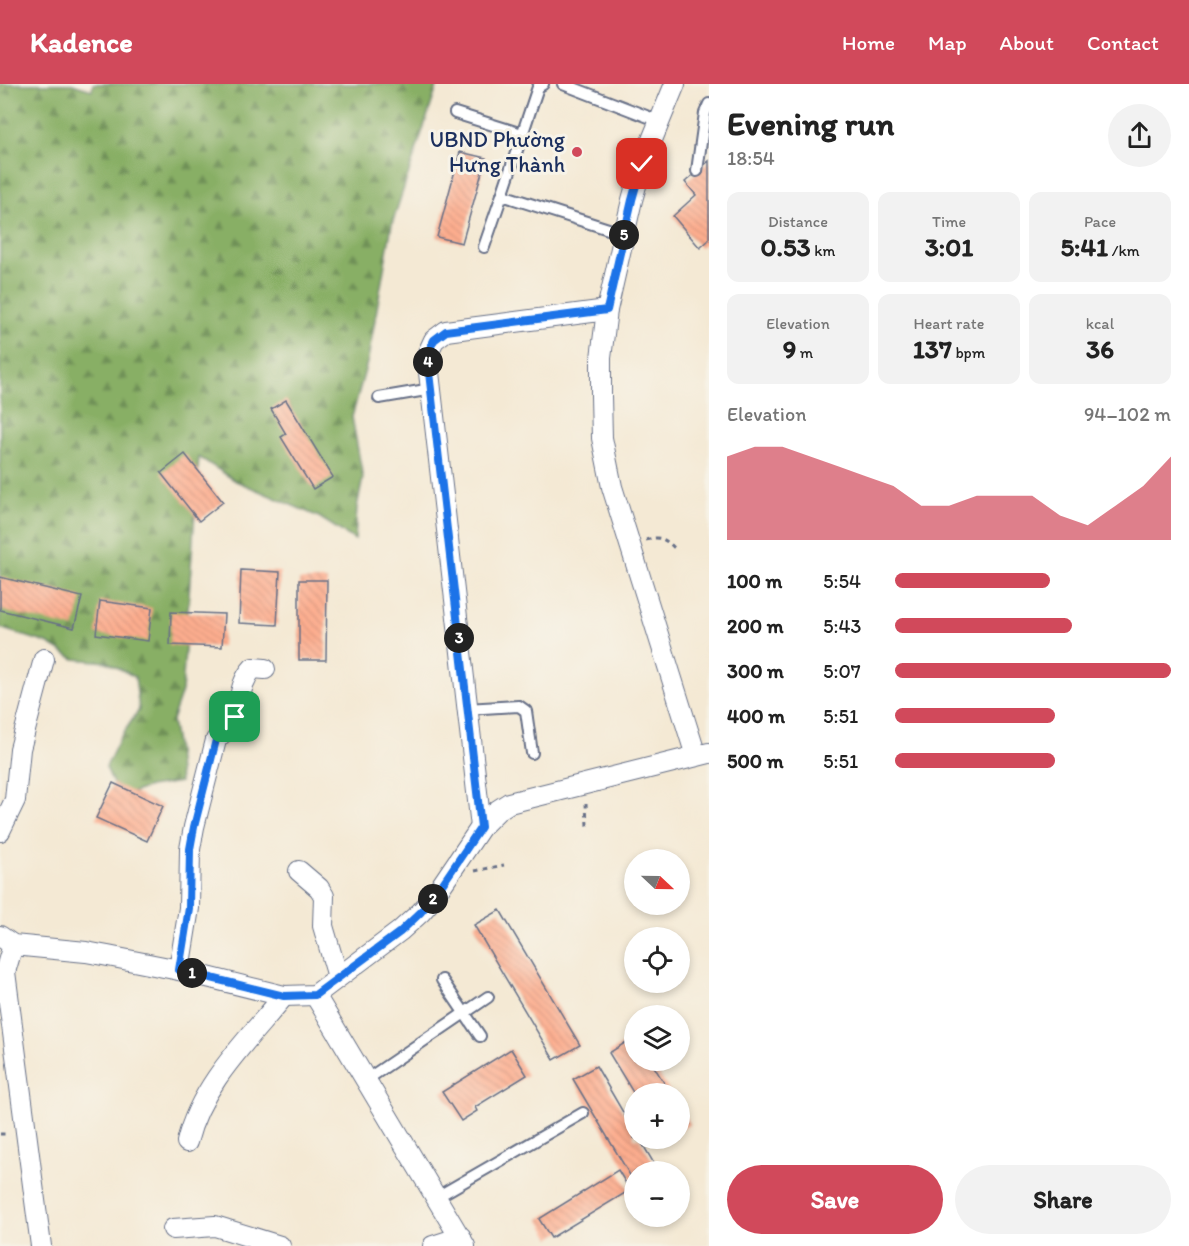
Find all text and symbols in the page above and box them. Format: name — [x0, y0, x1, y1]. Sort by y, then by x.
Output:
text: Kadence — [30, 25, 133, 59]
text: Home — [842, 30, 895, 55]
text: Map — [928, 30, 967, 55]
text: About — [1000, 30, 1054, 55]
text: Contact — [1087, 30, 1159, 55]
text: Evening run — [727, 104, 894, 143]
button: share — [1108, 104, 1171, 167]
place label: UBND Phường Hưng Thành — [430, 126, 566, 178]
pin — [616, 138, 667, 189]
marker: UBND Phường Hưng Thành — [570, 145, 584, 159]
text: 18:54 — [727, 146, 775, 170]
icon: check — [625, 147, 658, 180]
text: Distance — [768, 212, 828, 231]
text: Time — [932, 212, 966, 231]
text: Pace — [1084, 212, 1116, 231]
pin: 5 — [609, 220, 639, 250]
text: 5 — [620, 225, 628, 244]
text: 0.53 — [761, 231, 811, 263]
text: 3:01 — [925, 231, 973, 263]
text: 5:41 — [1060, 231, 1108, 263]
text: km — [811, 241, 836, 260]
text: /km — [1108, 241, 1140, 260]
text: Elevation — [766, 314, 830, 333]
text: Heart rate — [914, 314, 984, 333]
text: kcal — [1086, 314, 1114, 333]
text: 9 — [783, 333, 796, 365]
text: 137 — [913, 333, 952, 365]
text: 36 — [1086, 333, 1114, 365]
text: m — [796, 343, 813, 362]
text: bpm — [952, 343, 985, 362]
pin: 4 — [413, 347, 443, 377]
text: 4 — [423, 352, 433, 371]
text: Elevation — [727, 402, 806, 426]
text: 94–102 m — [1084, 402, 1171, 426]
text: 100 m — [727, 569, 782, 593]
text: 5:54 — [823, 569, 861, 593]
text: 200 m — [727, 614, 783, 638]
text: 5:43 — [823, 614, 861, 638]
pin: 3 — [444, 623, 474, 653]
text: 3 — [455, 628, 463, 647]
text: 300 m — [727, 659, 784, 683]
text: 5:07 — [823, 659, 861, 683]
pin — [209, 691, 260, 742]
icon: arrive — [218, 700, 251, 733]
text: 400 m — [727, 704, 785, 728]
text: 5:51 — [823, 704, 858, 728]
text: 500 m — [727, 749, 783, 773]
text: 5:51 — [823, 749, 858, 773]
north arrow — [624, 849, 690, 915]
map controls — [624, 849, 690, 1227]
pin: 2 — [418, 884, 448, 914]
text: 2 — [429, 889, 437, 908]
button: locate — [624, 927, 690, 993]
pin: 1 — [177, 958, 207, 988]
text: 1 — [188, 963, 196, 982]
button: layers — [624, 1005, 690, 1071]
button: + — [624, 1083, 690, 1149]
button: − — [624, 1161, 690, 1227]
button: Save — [727, 1165, 943, 1234]
button: Share — [955, 1165, 1171, 1234]

